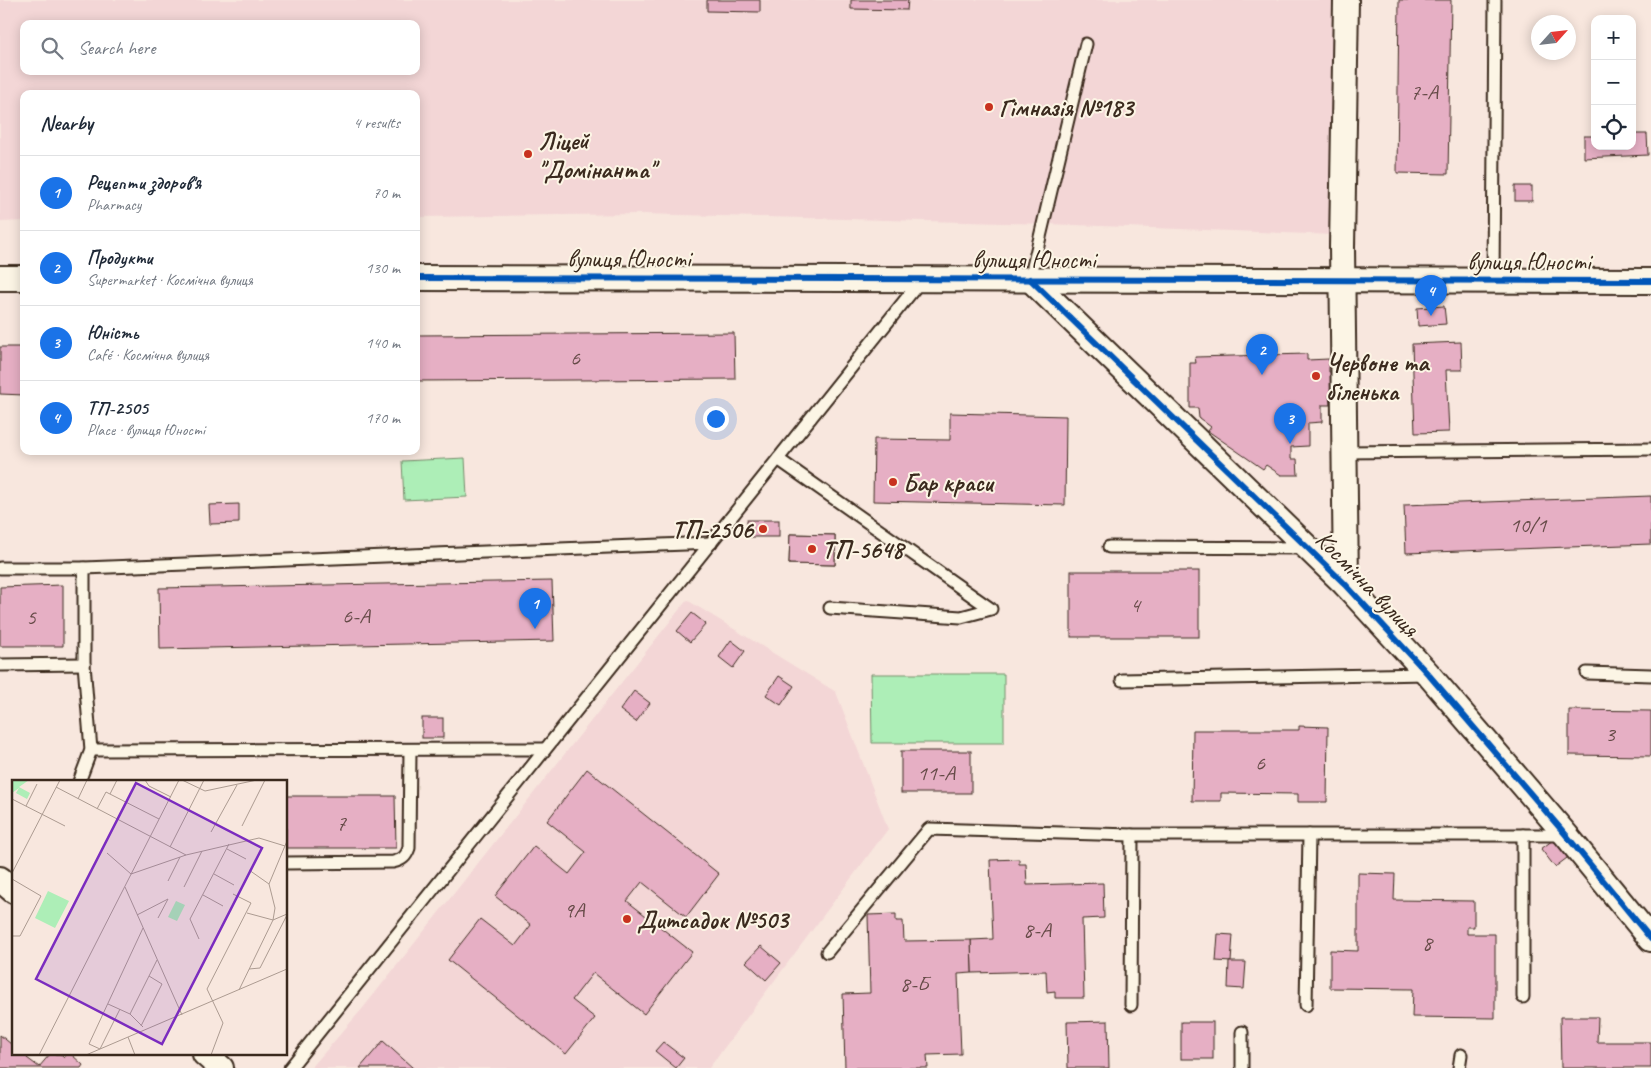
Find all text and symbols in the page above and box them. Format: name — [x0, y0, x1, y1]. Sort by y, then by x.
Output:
north arrow — [1531, 15, 1576, 60]
map controls — [1591, 15, 1636, 150]
button: + — [1591, 15, 1636, 60]
search box — [20, 20, 420, 75]
icon: search — [38, 34, 66, 62]
text: Search here — [78, 36, 155, 60]
button: − — [1591, 60, 1636, 105]
house number: 7-А — [1410, 78, 1439, 106]
place label: Гімназія №183 — [999, 92, 1136, 124]
marker: Гімназія №183 — [983, 101, 995, 113]
button: locate — [1591, 105, 1636, 150]
text: Nearby — [40, 110, 93, 136]
text: 4 results — [353, 113, 400, 133]
place label: Ліцей "Домінанта" — [538, 125, 660, 186]
marker: Ліцей "Домінанта" — [522, 148, 534, 160]
text: Рецепти здоров'я — [87, 171, 201, 195]
text: 1 — [52, 183, 60, 203]
text: 70 m — [373, 183, 400, 203]
text: Pharmacy — [87, 195, 141, 215]
street label: вулиця Юності — [567, 243, 694, 275]
street label: вулиця Юності — [972, 244, 1099, 276]
text: Продукти — [87, 246, 152, 270]
street label: вулиця Юності — [1467, 246, 1594, 278]
text: 2 — [52, 258, 60, 278]
text: 130 m — [366, 258, 400, 278]
text: Supermarket · Космічна вулиця — [87, 270, 253, 290]
pin: 4 — [1415, 275, 1447, 316]
text: Юність — [87, 321, 139, 345]
text: 3 — [52, 333, 60, 353]
text: 140 m — [366, 333, 400, 353]
pin: 2 — [1246, 334, 1278, 375]
house number: 6 — [570, 344, 581, 372]
text: Café · Космічна вулиця — [87, 345, 209, 365]
place label: Червоне та біленька — [1326, 347, 1430, 408]
marker: Червоне та біленька — [1310, 370, 1322, 382]
text: ТП-2505 — [87, 396, 148, 420]
pin: 3 — [1274, 403, 1306, 444]
your location — [703, 406, 729, 432]
text: 4 — [52, 408, 60, 428]
text: 170 m — [366, 408, 400, 428]
text: Place · вулиця Юності — [87, 420, 205, 440]
place label: Бар краси — [903, 467, 995, 499]
marker: Бар краси — [887, 476, 899, 488]
house number: 10/1 — [1510, 511, 1548, 539]
place label: ТП-2506 — [672, 514, 755, 546]
marker: ТП-2506 — [757, 523, 769, 535]
street label: Космічна вулиця — [1309, 524, 1427, 644]
place label: ТП-5648 — [822, 534, 906, 566]
marker: ТП-5648 — [806, 543, 818, 555]
pin: 1 — [519, 588, 551, 629]
house number: 4 — [1130, 591, 1142, 619]
house number: 6-А — [342, 602, 371, 630]
house number: 5 — [26, 603, 37, 631]
house number: 3 — [1605, 720, 1617, 748]
house number: 6 — [1255, 749, 1266, 777]
house number: 11-А — [917, 759, 956, 787]
inset map — [12, 780, 288, 1056]
house number: 7 — [336, 809, 347, 837]
house number: 9А — [564, 896, 585, 924]
place label: Дитсадок №503 — [637, 904, 791, 936]
marker: Дитсадок №503 — [621, 913, 633, 925]
house number: 8-А — [1023, 916, 1052, 944]
house number: 8 — [1422, 929, 1434, 957]
house number: 8-Б — [900, 970, 932, 998]

